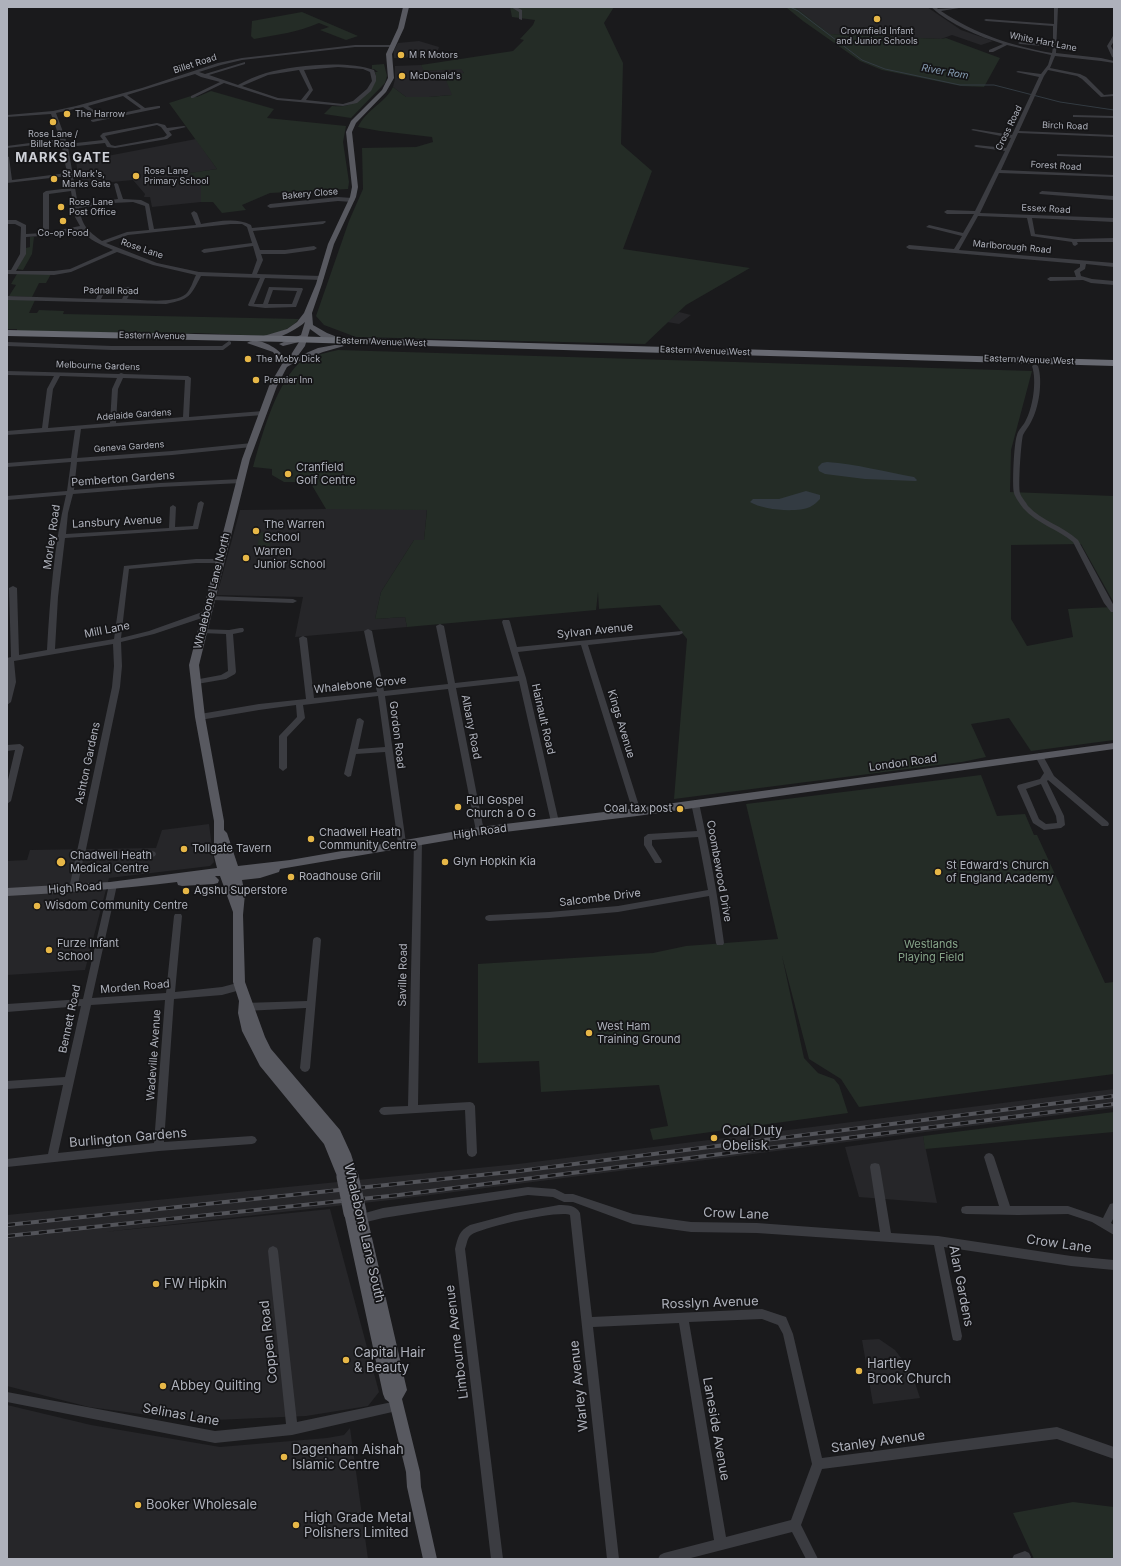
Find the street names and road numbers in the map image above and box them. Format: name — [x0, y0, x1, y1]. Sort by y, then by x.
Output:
street label: White Hart Lane — [1008, 30, 1078, 54]
street label: Billet Road — [172, 52, 218, 76]
street label: Cross Road — [993, 104, 1025, 152]
street label: Birch Road — [1042, 120, 1088, 132]
street label: Forest Road — [1030, 159, 1082, 173]
street label: Bakery Close — [282, 186, 338, 202]
street label: Essex Road — [1021, 202, 1071, 216]
street label: Rose Lane — [119, 237, 165, 261]
street label: Marlborough Road — [972, 238, 1052, 256]
street label: Padnall Road — [83, 285, 139, 297]
street label: Eastern Avenue — [119, 330, 185, 342]
street label: Eastern Avenue West — [336, 335, 426, 349]
street label: Eastern Avenue West — [660, 344, 750, 358]
street label: Eastern Avenue West — [984, 353, 1074, 367]
street label: Melbourne Gardens — [56, 359, 140, 373]
street label: Adelaide Gardens — [96, 407, 172, 423]
street label: Geneva Gardens — [93, 439, 165, 455]
street label: Pemberton Gardens — [71, 469, 175, 489]
street label: Morley Road — [41, 504, 63, 570]
street label: Lansbury Avenue — [72, 513, 162, 531]
street label: Whalebone Lane North — [191, 531, 233, 651]
street label: Mill Lane — [83, 619, 131, 641]
street label: Sylvan Avenue — [556, 620, 634, 642]
street label: Whalebone Grove — [313, 674, 407, 696]
street label: Hainault Road — [528, 682, 558, 756]
street label: Kings Avenue — [604, 688, 638, 760]
street label: Albany Road — [458, 694, 484, 760]
street label: Gordon Road — [386, 700, 408, 770]
street label: Ashton Gardens — [73, 721, 103, 805]
street label: London Road — [868, 752, 938, 774]
street label: Coombewood Drive — [704, 819, 734, 923]
street label: High Road — [452, 822, 508, 842]
street label: High Road — [48, 880, 102, 896]
street label: Salcombe Drive — [559, 886, 641, 910]
street label: Saville Road — [396, 943, 410, 1007]
street label: Morden Road — [100, 977, 170, 997]
street label: Bennett Road — [56, 984, 84, 1054]
street label: Wadeville Avenue — [144, 1009, 164, 1101]
street label: Burlington Gardens — [68, 1125, 188, 1151]
street label: Whalebone Lane South — [340, 1162, 388, 1304]
street label: Crow Lane — [703, 1205, 769, 1223]
street label: Crow Lane — [1025, 1232, 1093, 1256]
street label: Alan Gardens — [945, 1244, 977, 1328]
street label: Limbourne Avenue — [442, 1284, 472, 1400]
street label: Rosslyn Avenue — [661, 1294, 759, 1312]
street label: Coppen Road — [257, 1300, 281, 1384]
street label: Warley Avenue — [566, 1340, 592, 1432]
street label: Laneside Avenue — [699, 1376, 733, 1482]
street label: Selinas Lane — [141, 1401, 221, 1429]
street label: Stanley Avenue — [830, 1428, 926, 1456]

